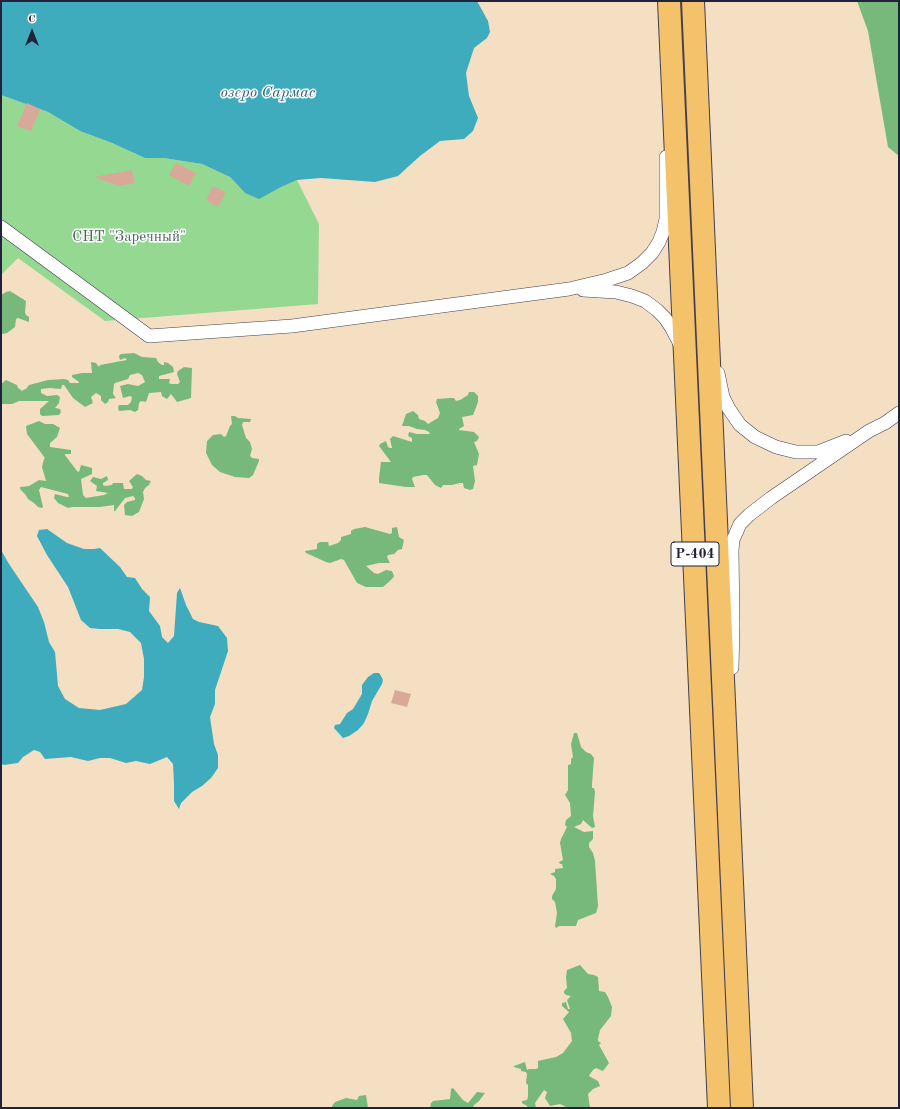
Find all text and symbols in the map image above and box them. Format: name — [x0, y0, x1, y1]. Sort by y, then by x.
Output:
north arrow — [12, 12, 52, 52]
text: С — [28, 14, 36, 25]
water label: озеро Сармас — [220, 83, 316, 103]
park label: СНТ "Заречный" — [72, 228, 186, 246]
road number: Р-404 — [671, 542, 719, 566]

